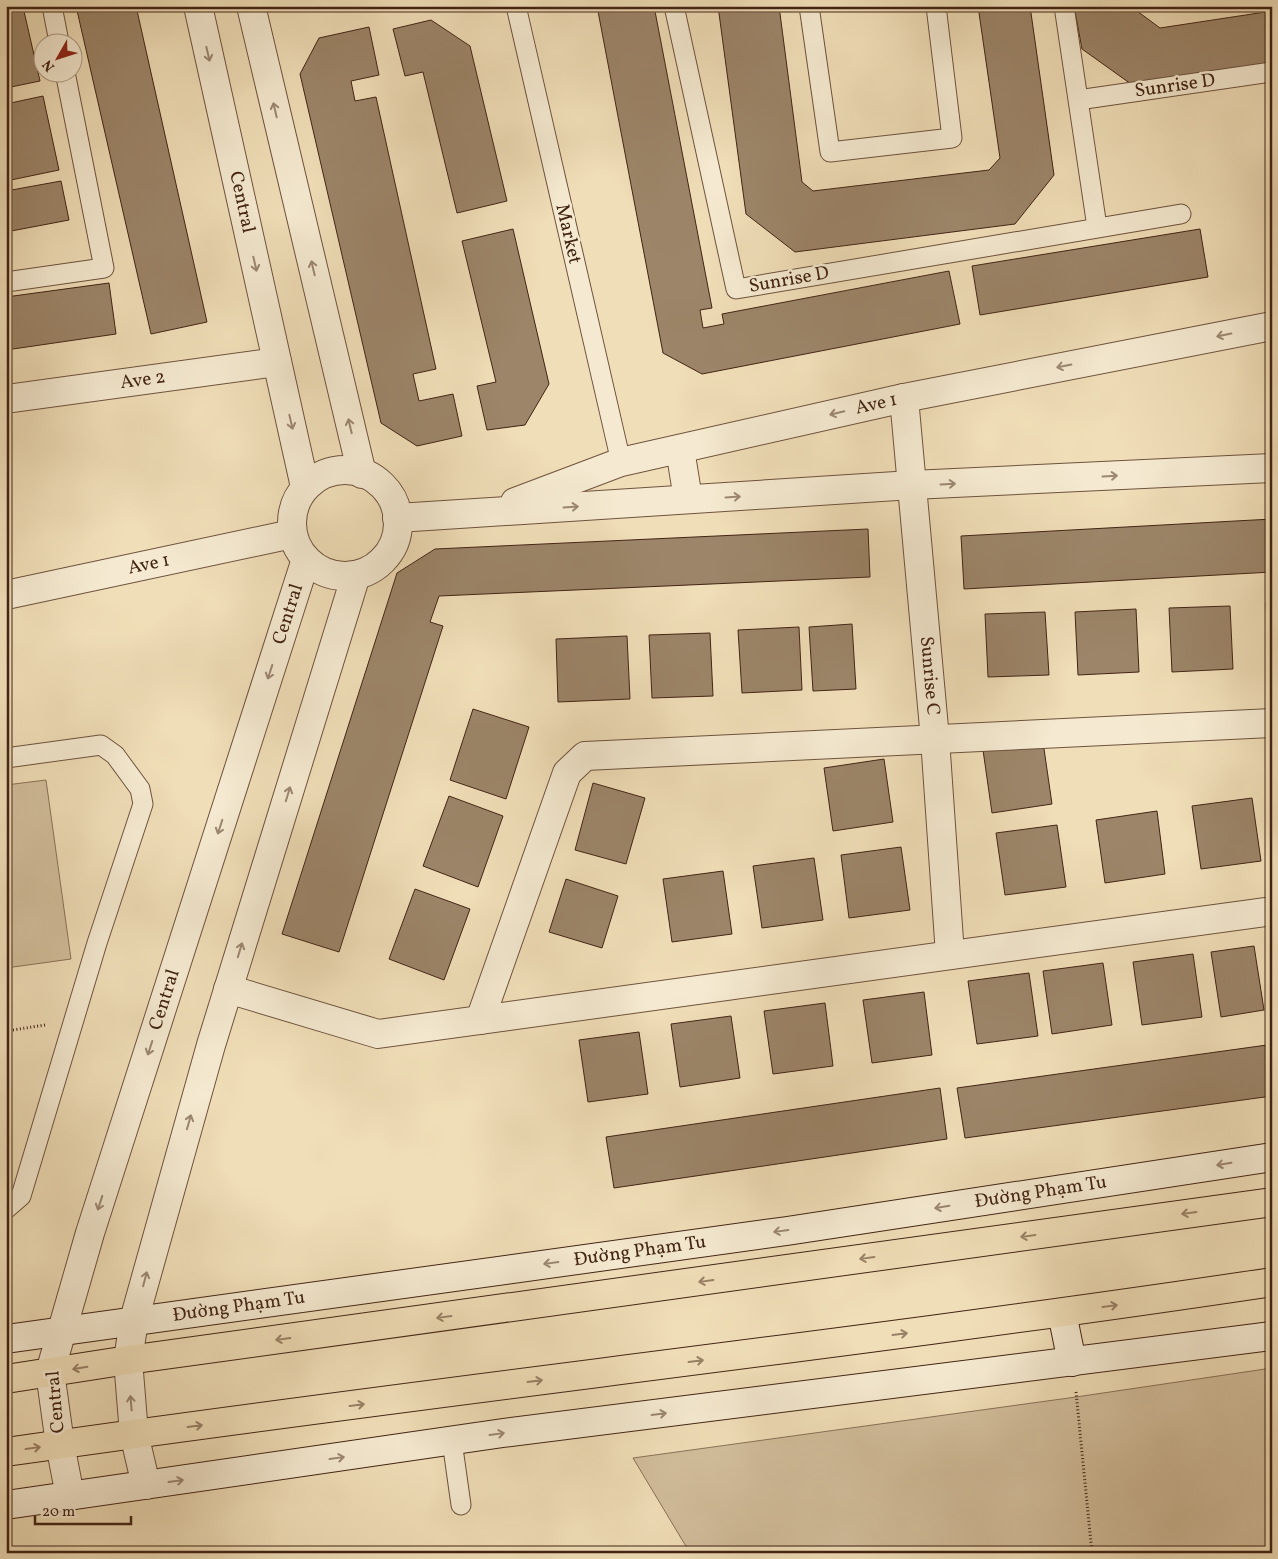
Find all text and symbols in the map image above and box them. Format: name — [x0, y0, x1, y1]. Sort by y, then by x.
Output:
north arrow — [32, 32, 82, 82]
one-way arrow — [204, 45, 213, 61]
text: N — [38, 55, 60, 75]
street label: Sunrise D — [1133, 67, 1217, 105]
one-way arrow — [270, 103, 279, 119]
street label: Central — [222, 169, 261, 236]
street label: Market — [548, 201, 588, 267]
one-way arrow — [251, 255, 260, 271]
street label: Sunrise D — [747, 260, 831, 300]
one-way arrow — [308, 261, 317, 277]
one-way arrow — [1216, 331, 1232, 341]
one-way arrow — [1057, 362, 1073, 372]
street label: Ave 2 — [119, 364, 167, 396]
street label: Ave 1 — [853, 387, 900, 422]
one-way arrow — [829, 409, 845, 418]
one-way arrow — [287, 414, 296, 430]
one-way arrow — [345, 419, 354, 435]
one-way arrow — [1102, 471, 1118, 480]
one-way arrow — [940, 479, 956, 488]
one-way arrow — [725, 492, 741, 501]
one-way arrow — [563, 502, 579, 512]
street label: Ave 1 — [125, 547, 172, 582]
street label: Central — [266, 580, 310, 648]
street label: Sunrise C — [913, 635, 946, 717]
one-way arrow — [264, 663, 274, 679]
one-way arrow — [284, 787, 294, 803]
one-way arrow — [215, 818, 225, 834]
one-way arrow — [236, 942, 246, 958]
street label: Central — [143, 966, 187, 1034]
one-way arrow — [144, 1040, 154, 1056]
one-way arrow — [185, 1114, 195, 1130]
one-way arrow — [1216, 1160, 1232, 1170]
street label: Đường Phạm Tu — [973, 1169, 1109, 1215]
one-way arrow — [95, 1195, 104, 1210]
one-way arrow — [934, 1202, 950, 1212]
one-way arrow — [1181, 1209, 1197, 1219]
one-way arrow — [773, 1227, 789, 1237]
street label: Đường Phạm Tu — [572, 1229, 708, 1273]
one-way arrow — [1020, 1231, 1036, 1241]
one-way arrow — [859, 1253, 875, 1263]
one-way arrow — [543, 1258, 559, 1268]
one-way arrow — [141, 1271, 151, 1287]
one-way arrow — [698, 1276, 714, 1286]
street label: Đường Phạm Tu — [171, 1285, 307, 1329]
one-way arrow — [1101, 1301, 1117, 1311]
one-way arrow — [436, 1312, 452, 1322]
one-way arrow — [892, 1329, 908, 1339]
one-way arrow — [275, 1334, 291, 1344]
one-way arrow — [688, 1355, 704, 1365]
one-way arrow — [72, 1363, 88, 1373]
street label: Central — [40, 1369, 72, 1434]
one-way arrow — [527, 1376, 543, 1386]
one-way arrow — [127, 1395, 136, 1411]
one-way arrow — [348, 1399, 364, 1409]
one-way arrow — [650, 1409, 666, 1419]
one-way arrow — [187, 1420, 203, 1430]
one-way arrow — [489, 1429, 505, 1439]
one-way arrow — [25, 1443, 41, 1453]
one-way arrow — [328, 1452, 344, 1462]
one-way arrow — [167, 1476, 183, 1486]
scale bar — [35, 1494, 131, 1526]
text: 20 m — [42, 1502, 75, 1523]

